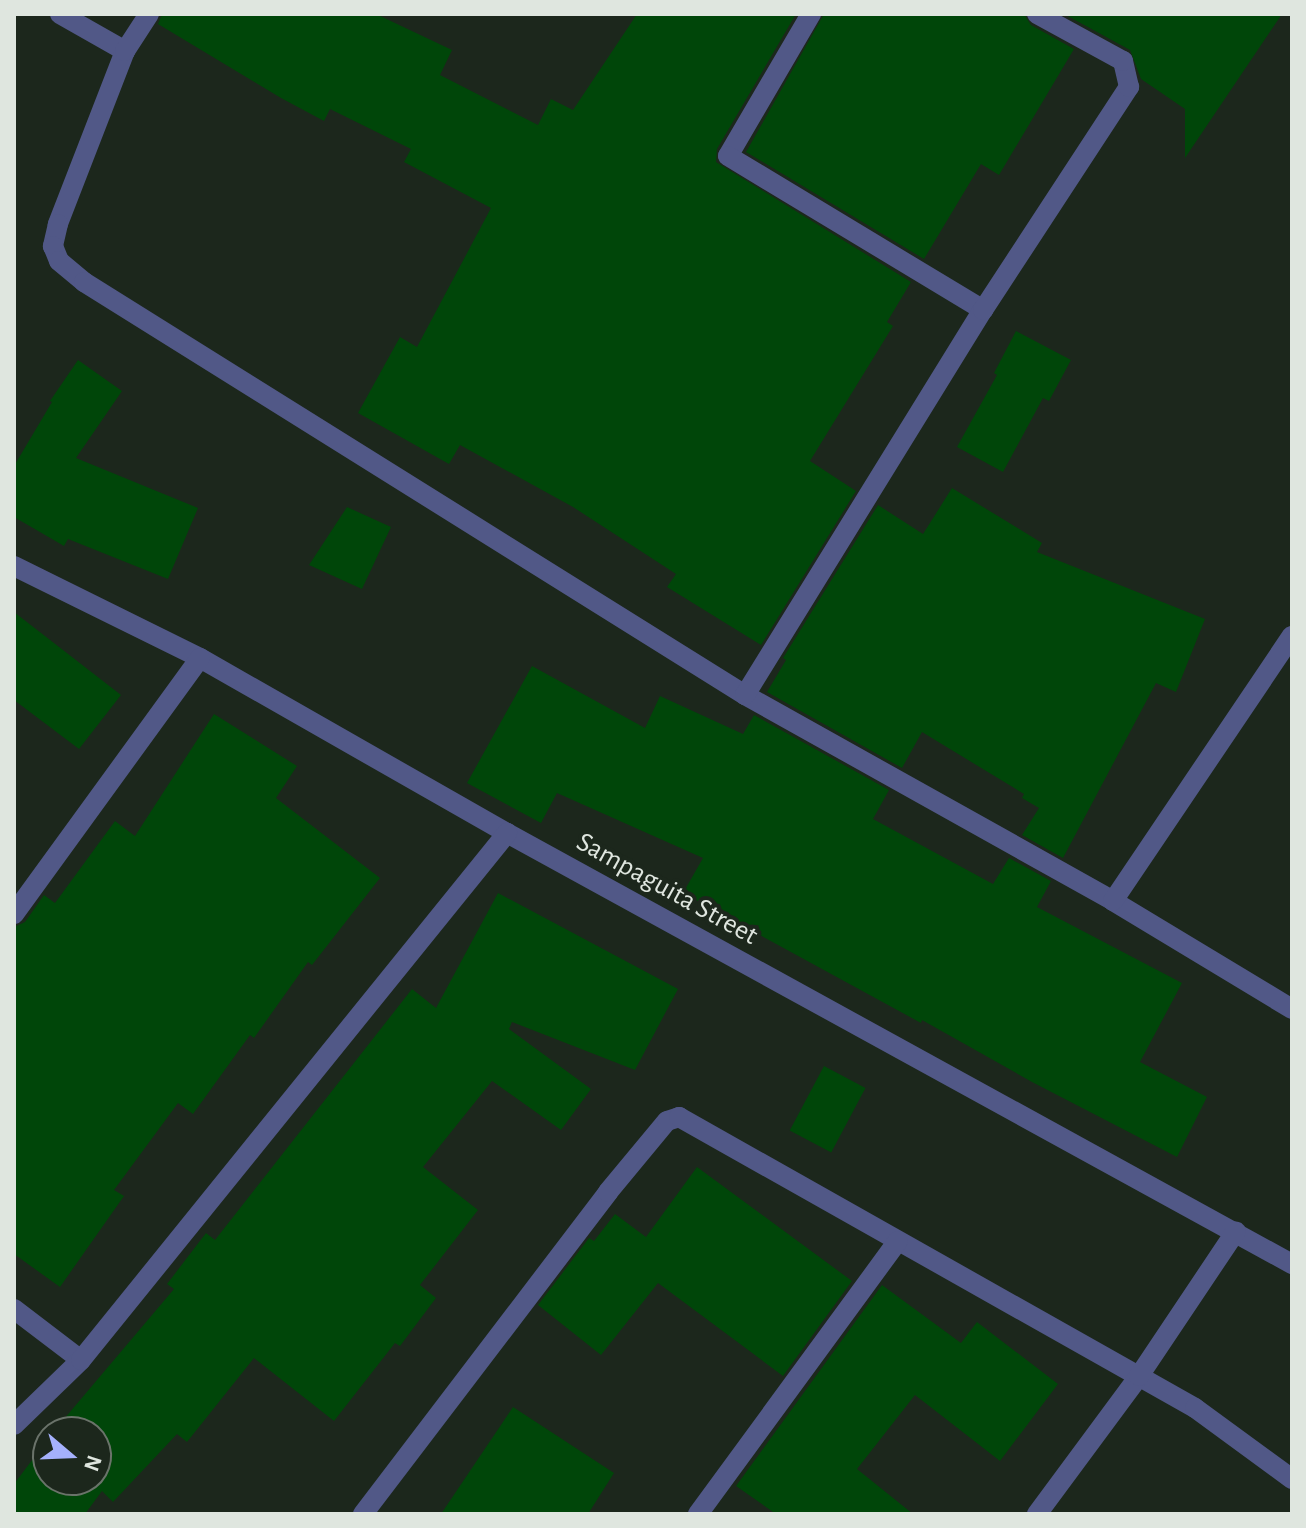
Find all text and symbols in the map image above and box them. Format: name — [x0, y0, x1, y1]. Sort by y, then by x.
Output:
street label: Sampaguita Street — [571, 825, 763, 953]
north arrow — [32, 1416, 112, 1496]
text: N — [80, 1452, 106, 1474]

